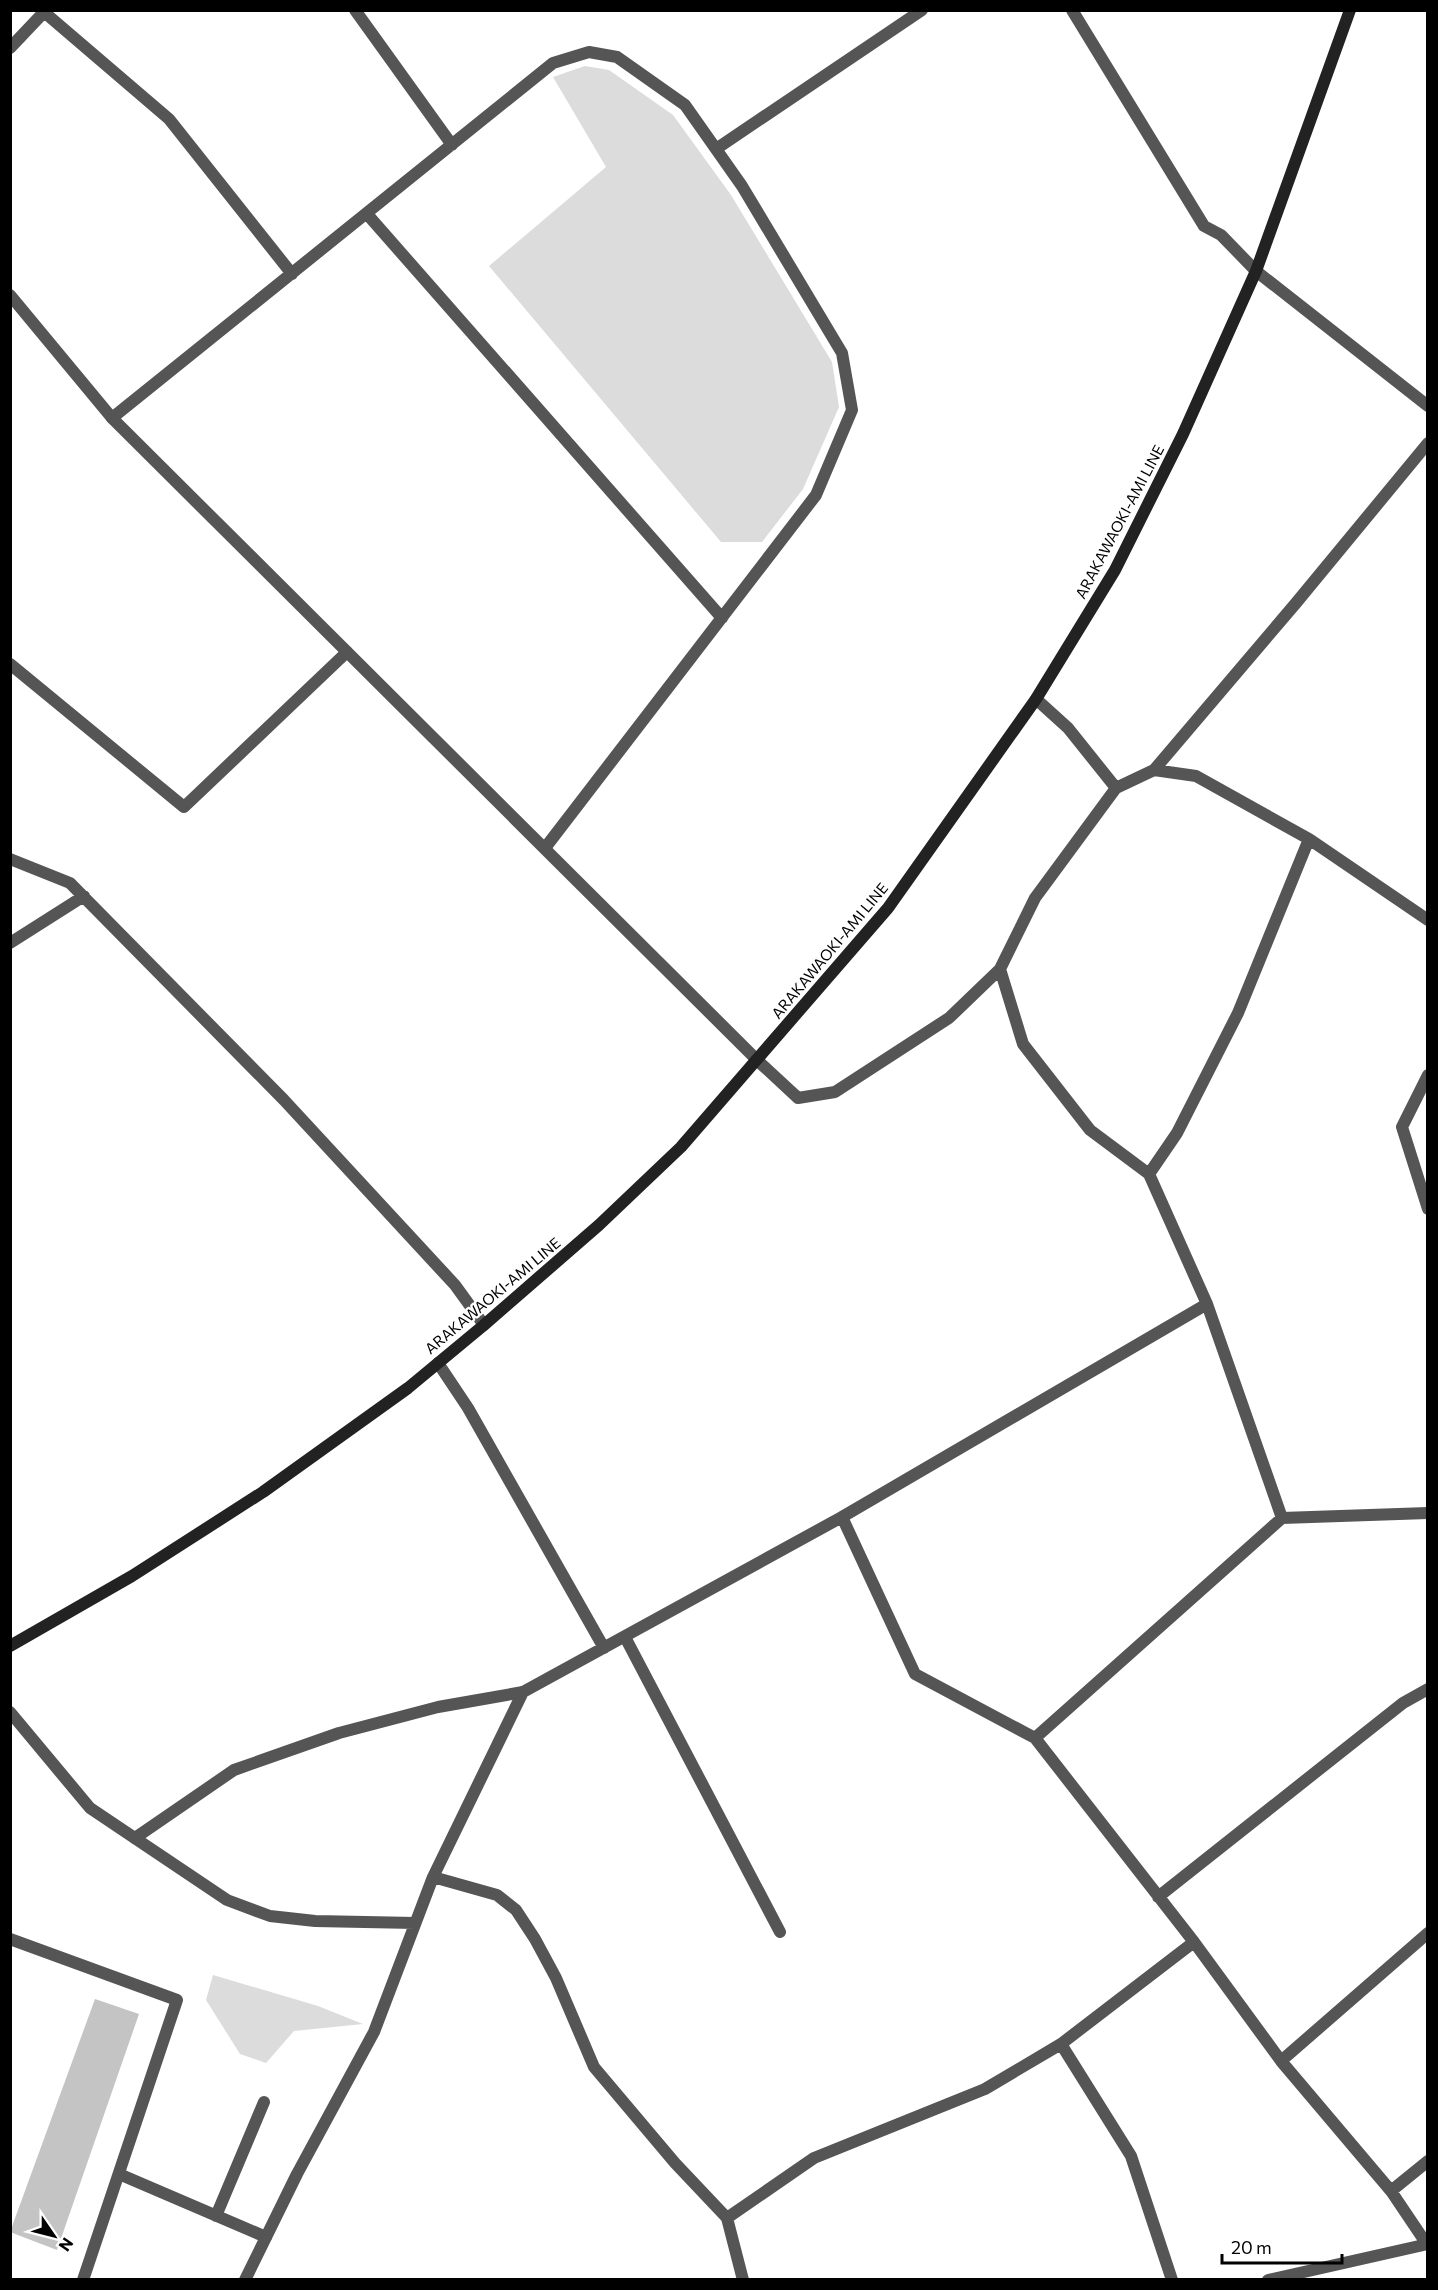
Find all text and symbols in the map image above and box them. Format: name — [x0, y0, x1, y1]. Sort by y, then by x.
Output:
street label: ARAKAWAOKI-AMI LINE — [1071, 442, 1167, 601]
street label: ARAKAWAOKI-AMI LINE — [767, 879, 891, 1022]
street label: ARAKAWAOKI-AMI LINE — [421, 1233, 564, 1357]
north arrow — [24, 2206, 84, 2266]
scale bar — [1222, 2227, 1342, 2265]
text: N — [55, 2235, 78, 2255]
text: 20 m — [1231, 2236, 1272, 2258]

